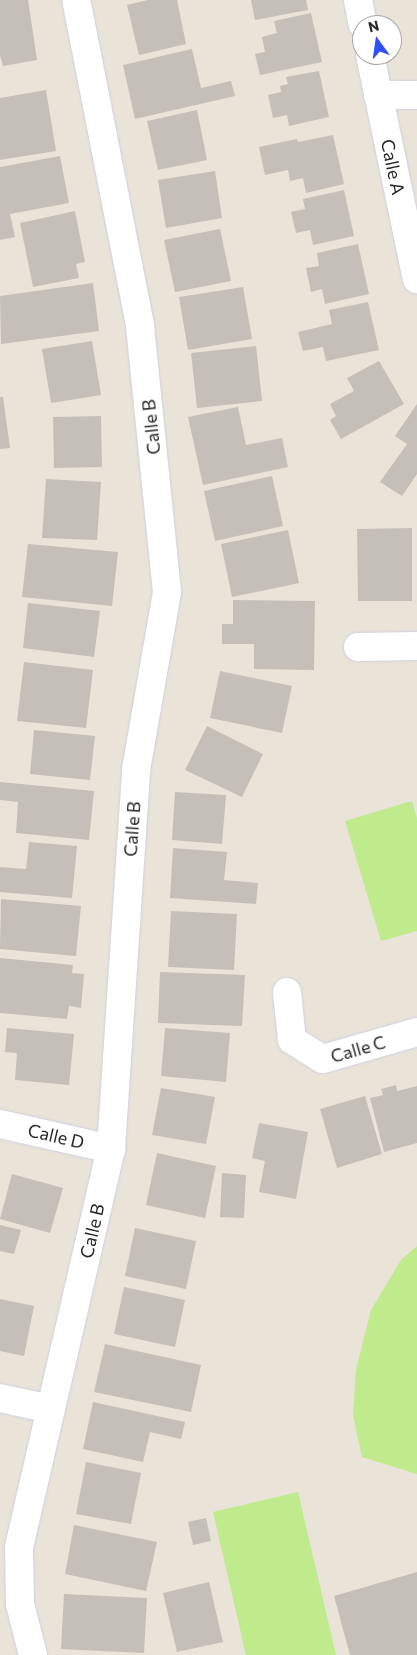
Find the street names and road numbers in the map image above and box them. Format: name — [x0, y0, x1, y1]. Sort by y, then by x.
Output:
street label: Calle A — [377, 137, 409, 197]
street label: Calle B — [137, 398, 165, 456]
street label: Calle B — [119, 801, 145, 857]
street label: Calle C — [328, 1031, 388, 1067]
street label: Calle D — [26, 1119, 86, 1153]
street label: Calle B — [75, 1202, 109, 1260]

